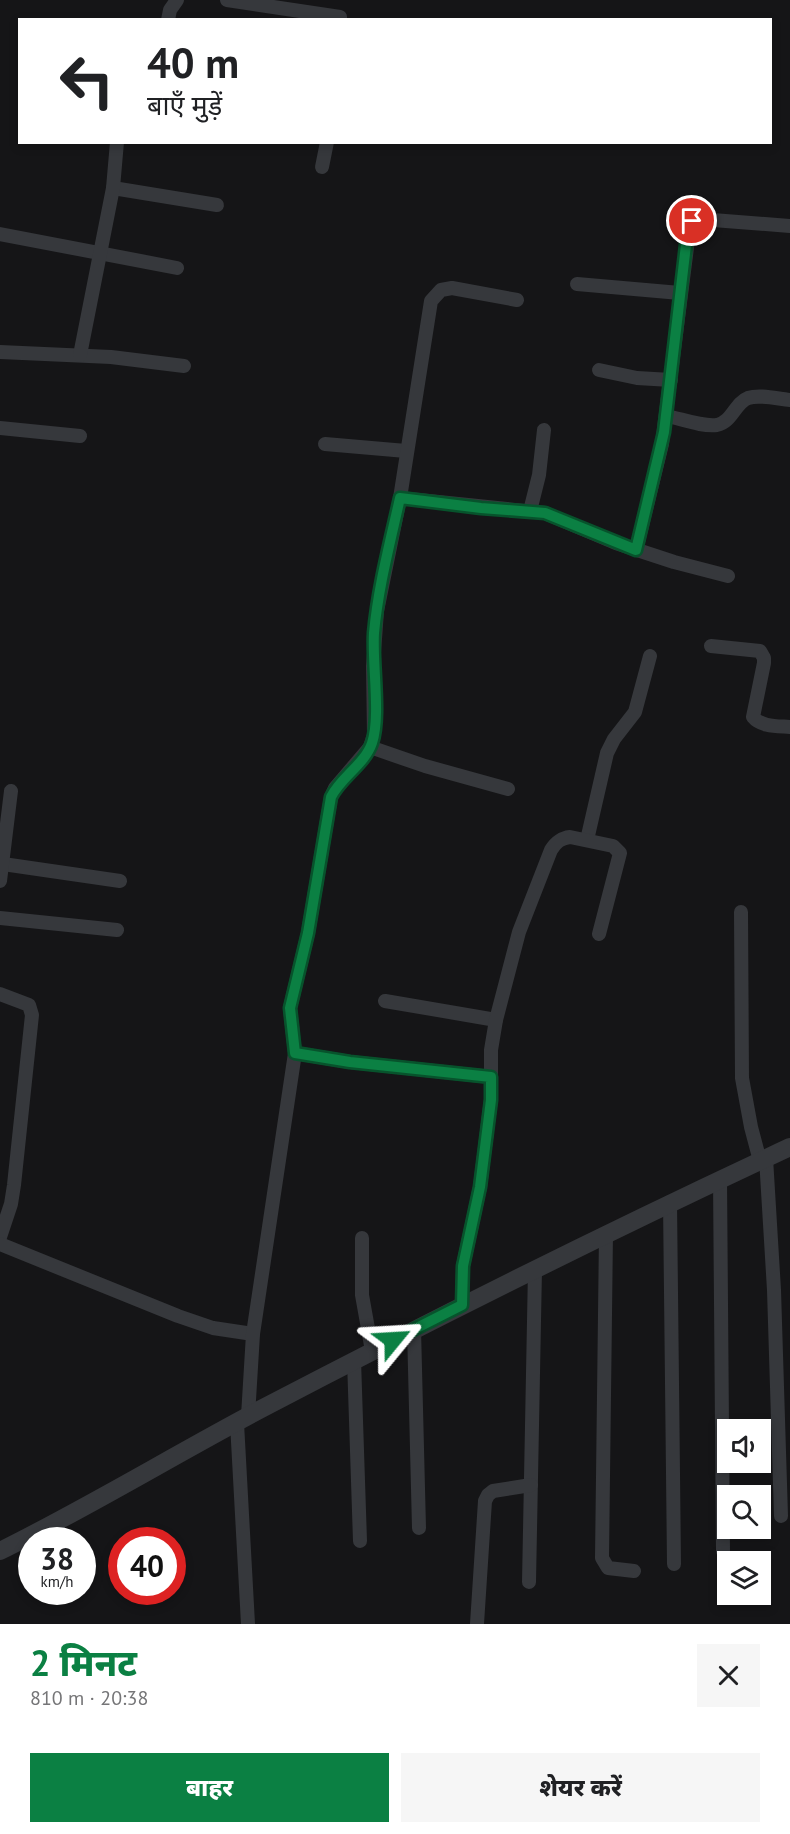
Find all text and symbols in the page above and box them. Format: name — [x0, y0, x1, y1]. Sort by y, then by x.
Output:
text: 40 m — [147, 35, 239, 90]
icon: left — [48, 42, 126, 120]
text: बाएँ मुड़ें — [147, 88, 222, 122]
pin — [666, 195, 717, 246]
icon: arrive — [675, 204, 708, 237]
position arrow — [361, 1308, 425, 1372]
map controls — [717, 1419, 771, 1605]
button: sound — [717, 1419, 771, 1473]
button: search — [717, 1485, 771, 1539]
speed limit sign: 40 — [108, 1527, 186, 1605]
text: 38 — [40, 1539, 74, 1578]
button: layers — [717, 1551, 771, 1605]
text: km/h — [41, 1572, 73, 1591]
text: 2 मिनट — [30, 1639, 137, 1686]
button: close — [697, 1644, 760, 1707]
text: 810 m · 20:38 — [30, 1685, 148, 1711]
button: बाहर — [30, 1753, 389, 1822]
button: शेयर करें — [401, 1753, 760, 1822]

